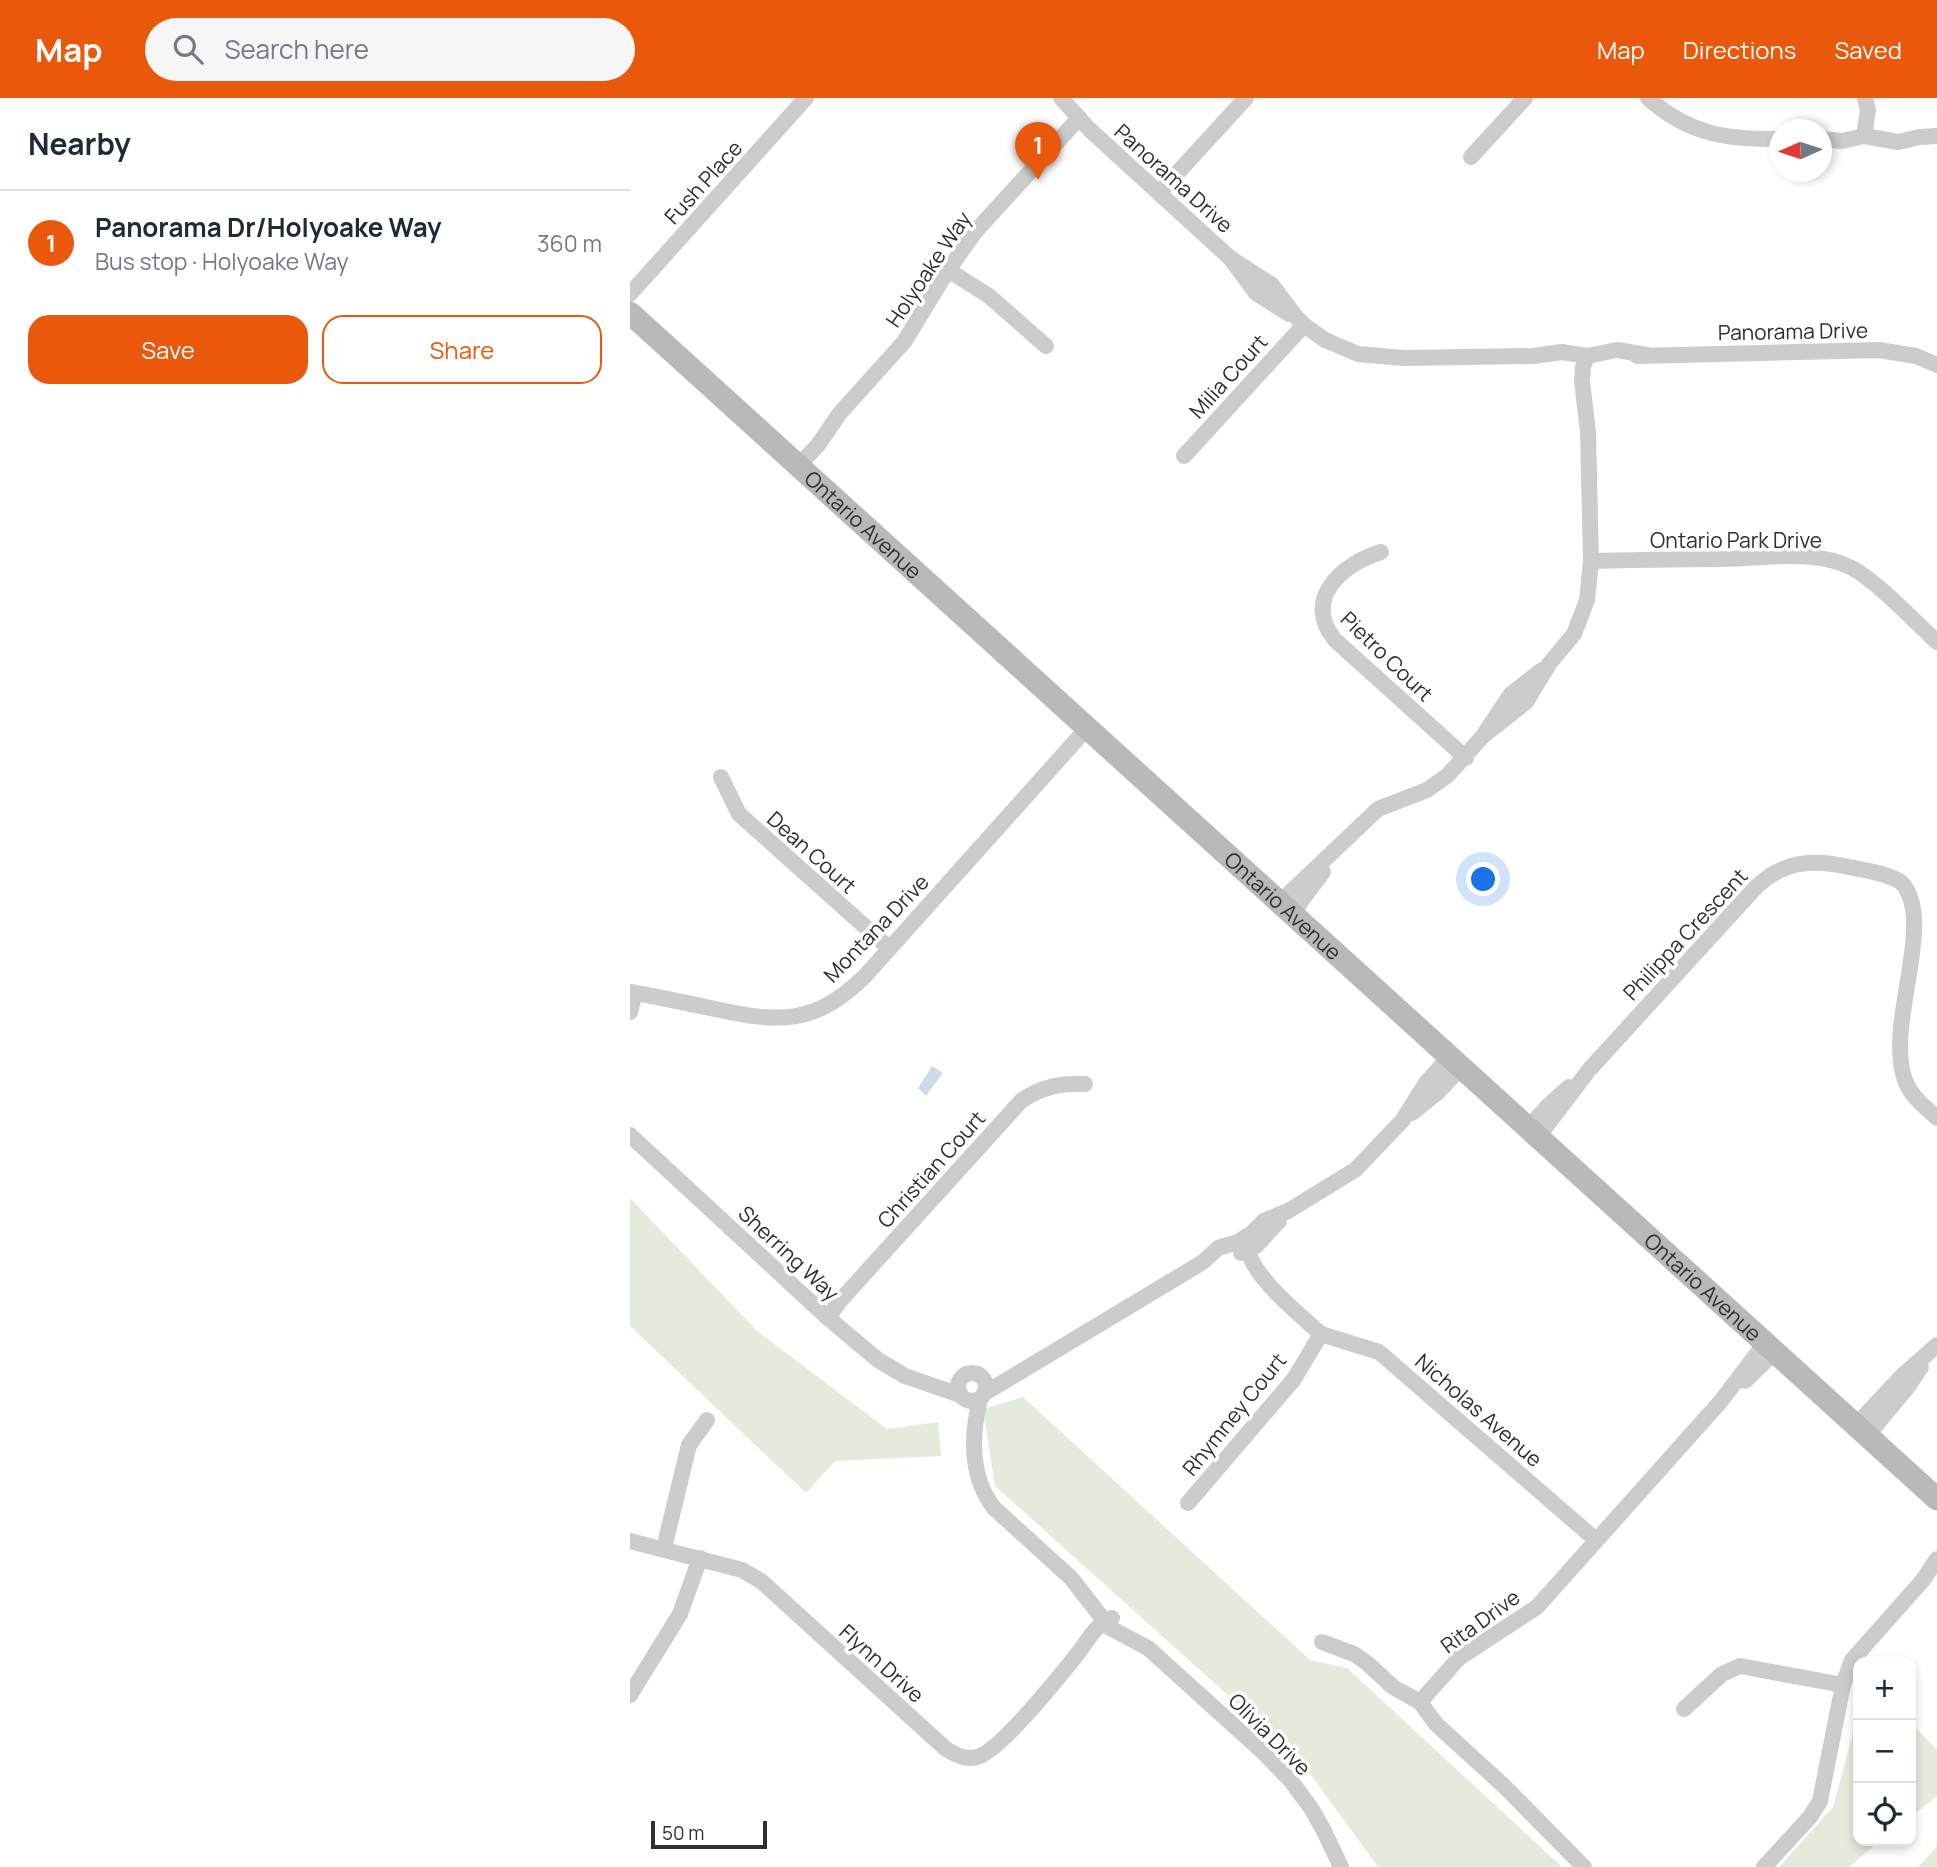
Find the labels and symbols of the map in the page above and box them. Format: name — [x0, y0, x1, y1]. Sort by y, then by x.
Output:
street label: Panorama Drive — [1109, 117, 1239, 239]
north arrow — [1769, 119, 1832, 182]
pin: 1 — [1015, 122, 1061, 180]
street label: Fush Place — [658, 134, 748, 230]
street label: Holyoake Way — [879, 206, 977, 332]
street label: Panorama Drive — [1718, 316, 1868, 346]
street label: Milia Court — [1183, 328, 1273, 424]
street label: Ontario Avenue — [799, 464, 928, 585]
street label: Ontario Park Drive — [1650, 526, 1822, 554]
street label: Pietro Court — [1335, 605, 1439, 707]
street label: Dean Court — [762, 805, 862, 899]
street label: Ontario Avenue — [1219, 845, 1348, 966]
your location — [1466, 862, 1500, 896]
street label: Philippa Crescent — [1617, 862, 1753, 1006]
street label: Montana Drive — [817, 868, 935, 988]
street label: Christian Court — [871, 1104, 991, 1234]
street label: Sherring Way — [733, 1199, 845, 1307]
street label: Ontario Avenue — [1639, 1226, 1768, 1347]
street label: Rhymney Court — [1176, 1347, 1292, 1481]
street label: Nicholas Avenue — [1410, 1347, 1548, 1473]
street label: Rita Drive — [1435, 1583, 1525, 1659]
street label: Flynn Drive — [834, 1618, 930, 1708]
street label: Olivia Drive — [1223, 1687, 1317, 1781]
scale bar — [651, 1818, 766, 1850]

